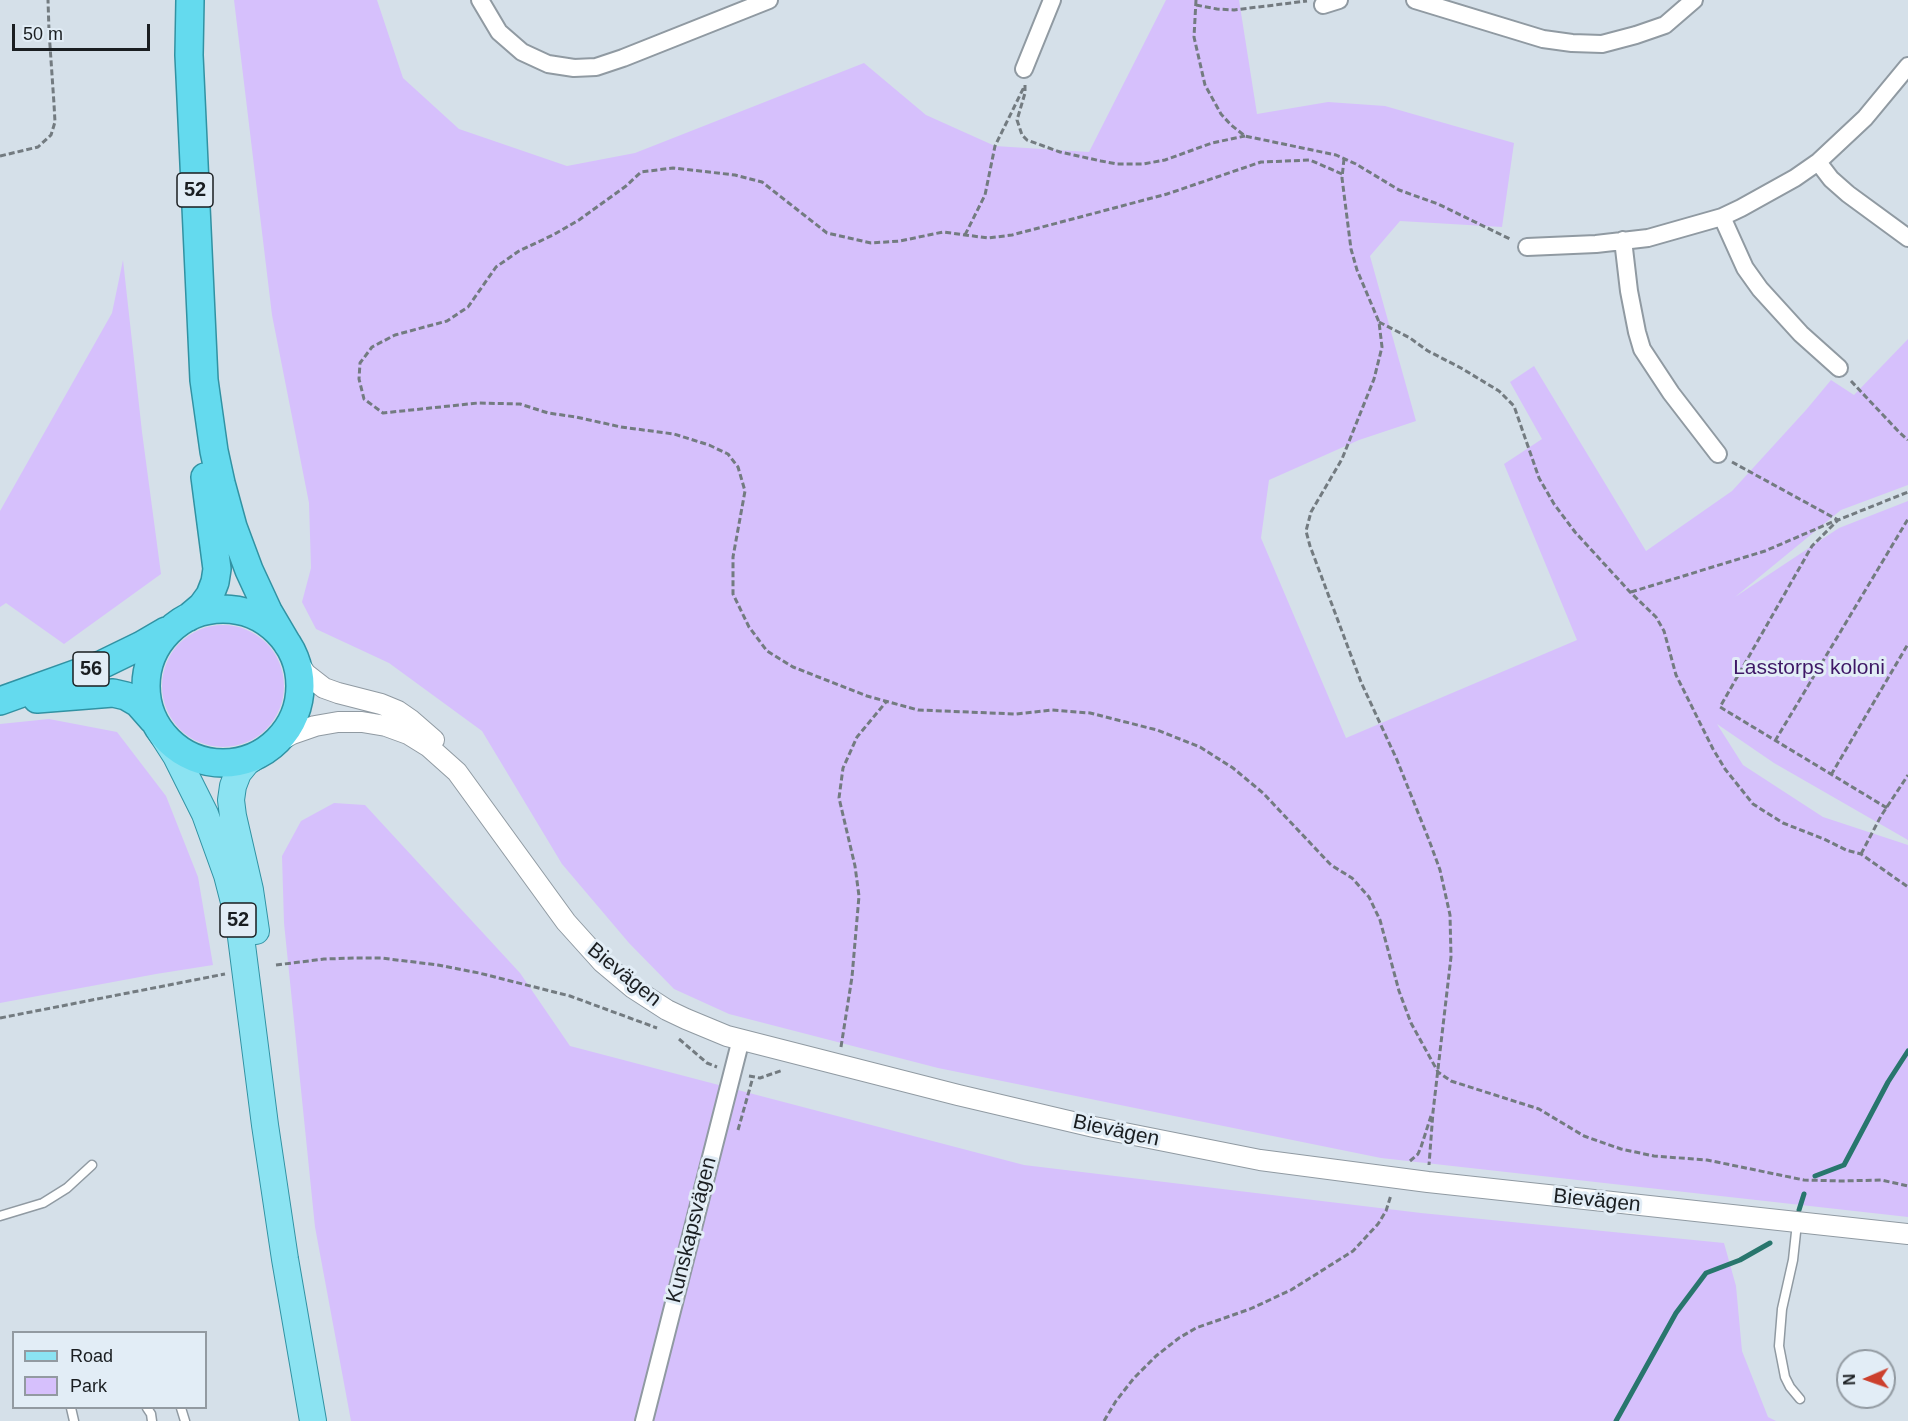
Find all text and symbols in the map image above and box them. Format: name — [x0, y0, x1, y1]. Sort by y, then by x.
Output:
scale bar — [15, 12, 153, 50]
text: 50 m — [23, 24, 63, 44]
road number: 52 — [177, 173, 213, 207]
road number: 56 — [73, 652, 109, 686]
park label: Lasstorps koloni — [1733, 655, 1885, 681]
road number: 52 — [220, 903, 256, 937]
street label: Bievägen — [582, 938, 666, 1012]
street label: Bievägen — [1071, 1110, 1161, 1152]
street label: Kunskapsvägen — [662, 1154, 722, 1306]
street label: Bievägen — [1552, 1184, 1642, 1218]
legend — [12, 1331, 207, 1409]
text: Road — [70, 1346, 113, 1366]
north arrow — [1836, 1349, 1896, 1409]
text: N — [1841, 1374, 1858, 1386]
text: Park — [70, 1376, 107, 1396]

